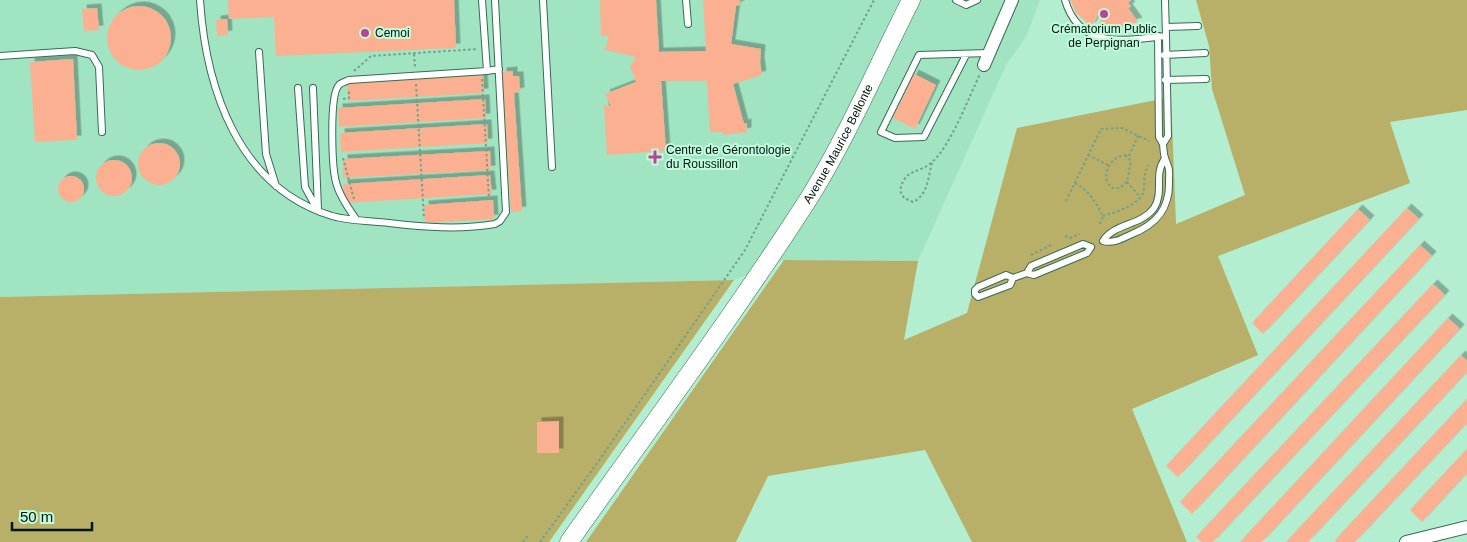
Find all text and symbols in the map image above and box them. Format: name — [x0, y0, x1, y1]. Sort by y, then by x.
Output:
marker: Crématorium Public de Perpignan — [1098, 8, 1110, 20]
place label: Crématorium Public de Perpignan — [1051, 22, 1157, 50]
place label: Cemoi — [375, 26, 410, 40]
marker: Cemoi — [359, 27, 371, 39]
street label: Avenue Maurice Bellonte — [800, 82, 876, 206]
place label: Centre de Gérontologie du Roussillon — [666, 143, 791, 171]
marker: Centre de Gérontologie du Roussillon — [648, 150, 662, 164]
scale bar — [12, 500, 92, 532]
text: 50 m — [20, 508, 53, 525]

